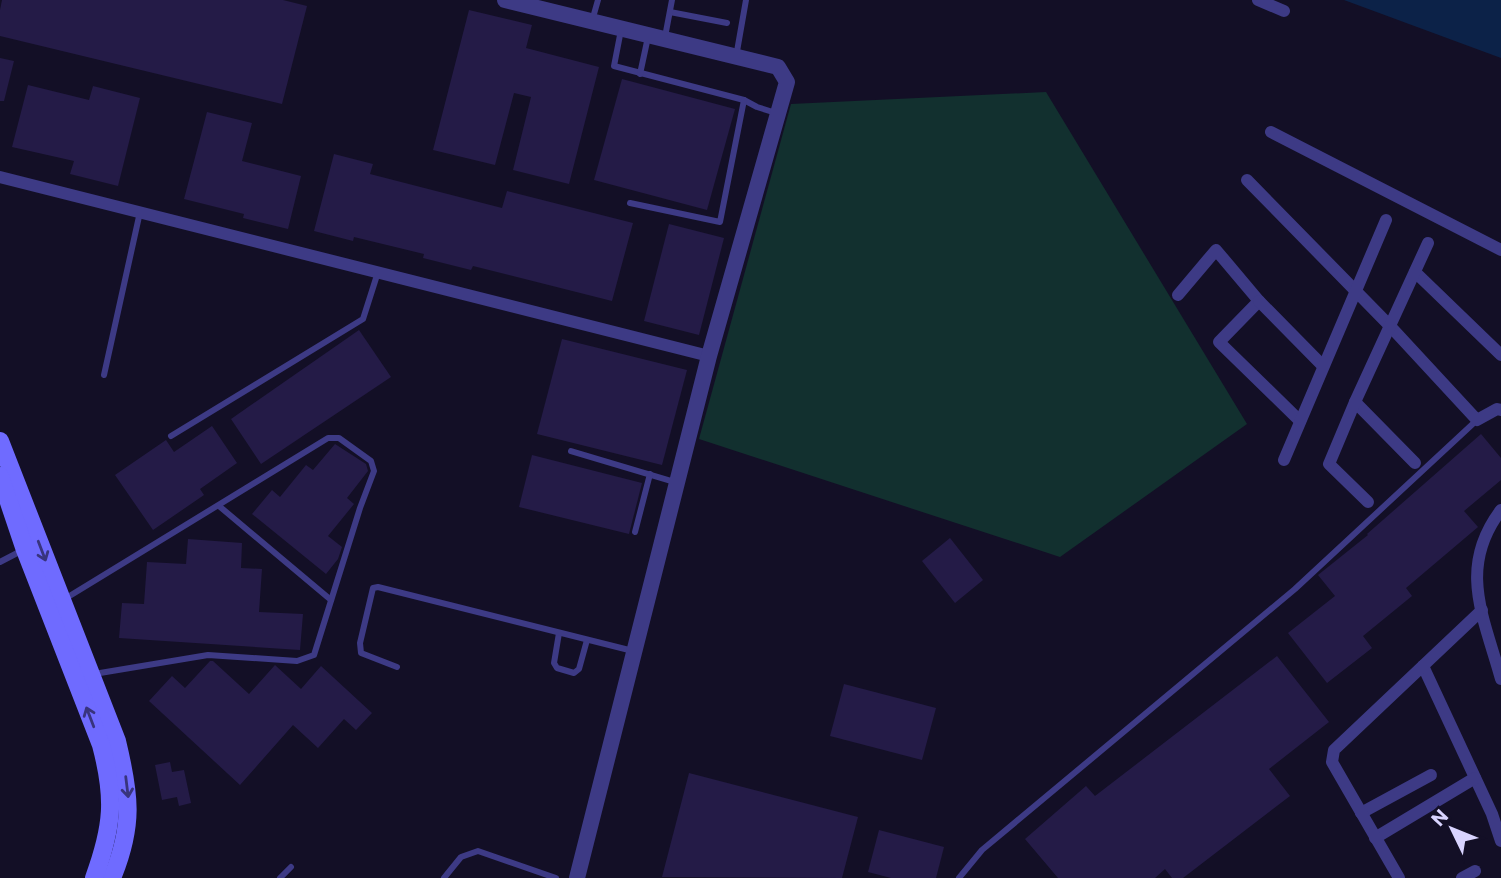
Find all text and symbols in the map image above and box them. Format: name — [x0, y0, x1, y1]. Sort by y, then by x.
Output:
one-way arrow — [37, 539, 49, 561]
one-way arrow — [83, 707, 95, 729]
one-way arrow — [120, 775, 133, 798]
north arrow — [1417, 794, 1487, 864]
text: N — [1426, 804, 1452, 830]

